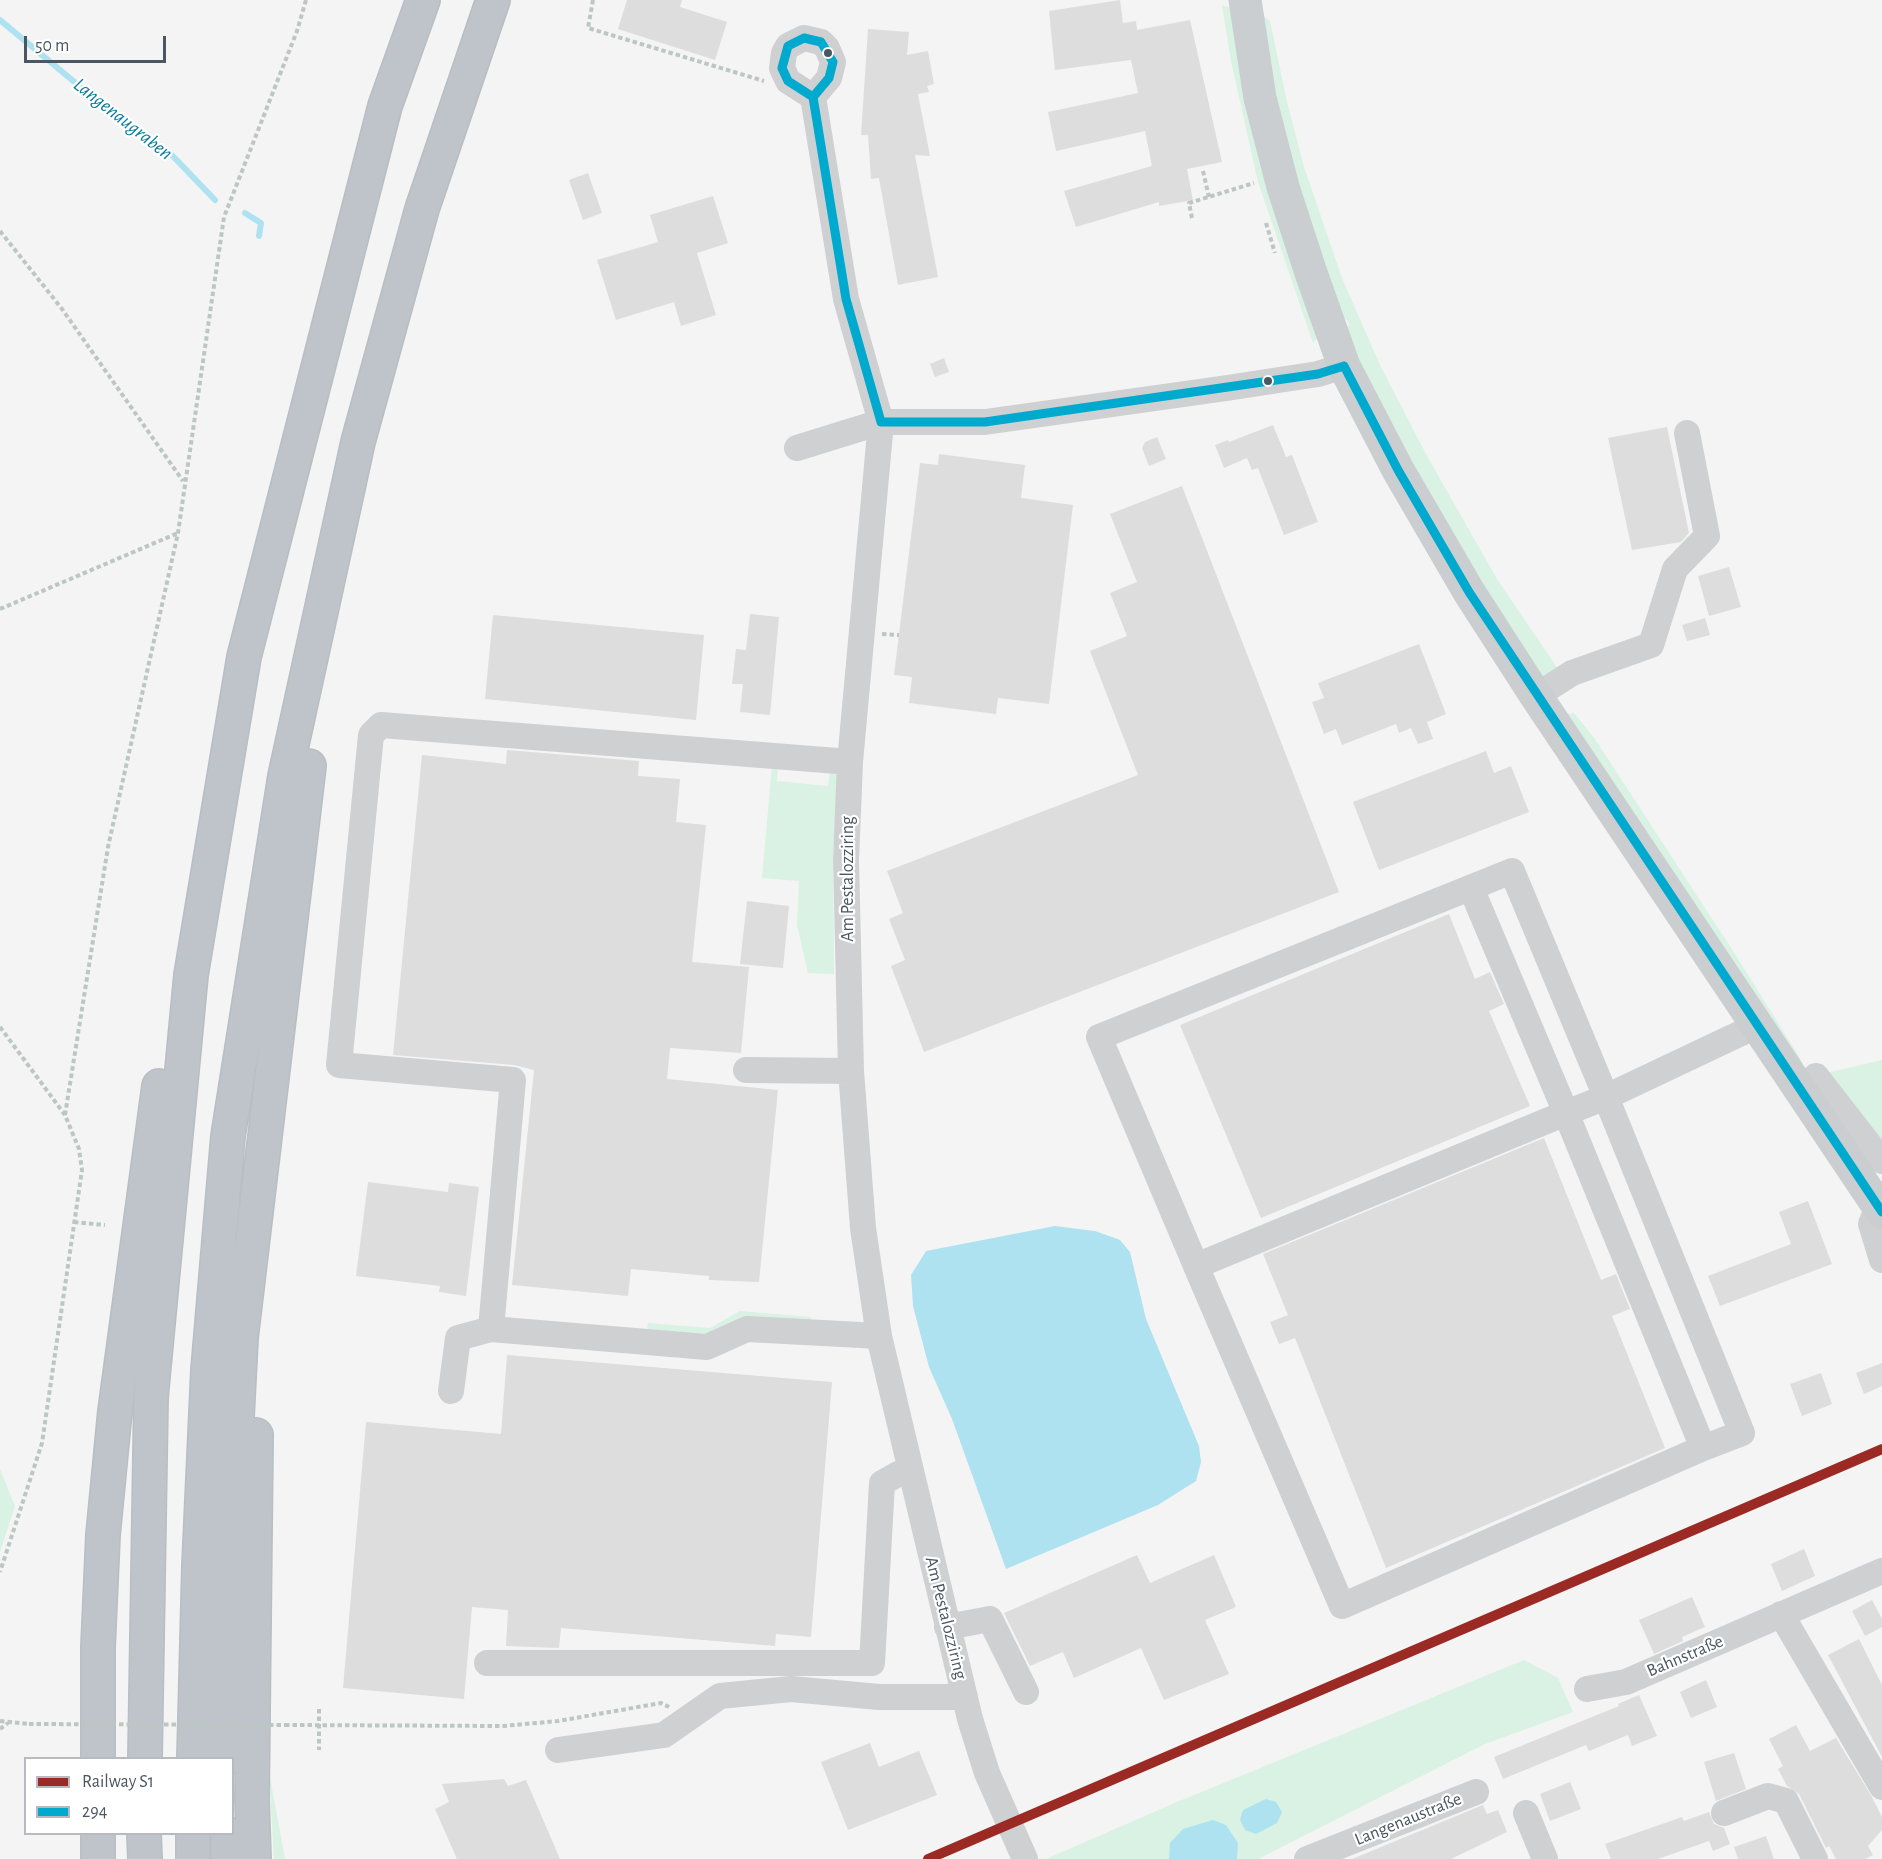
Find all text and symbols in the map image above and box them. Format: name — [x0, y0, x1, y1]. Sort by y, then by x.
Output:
scale bar — [27, 24, 170, 62]
text: 50 m — [35, 37, 69, 55]
unlabelled marker — [822, 47, 834, 59]
water label: Langenaugraben — [69, 73, 177, 165]
unlabelled marker — [1262, 375, 1274, 387]
street label: Am Pestalozziring — [837, 816, 859, 942]
street label: Am Pestalozziring — [920, 1554, 972, 1682]
street label: Bahnstraße — [1643, 1630, 1727, 1682]
legend — [24, 1757, 234, 1835]
text: Railway S1 — [82, 1773, 154, 1791]
street label: Langenaustraße — [1351, 1788, 1465, 1850]
text: 294 — [82, 1803, 107, 1821]

